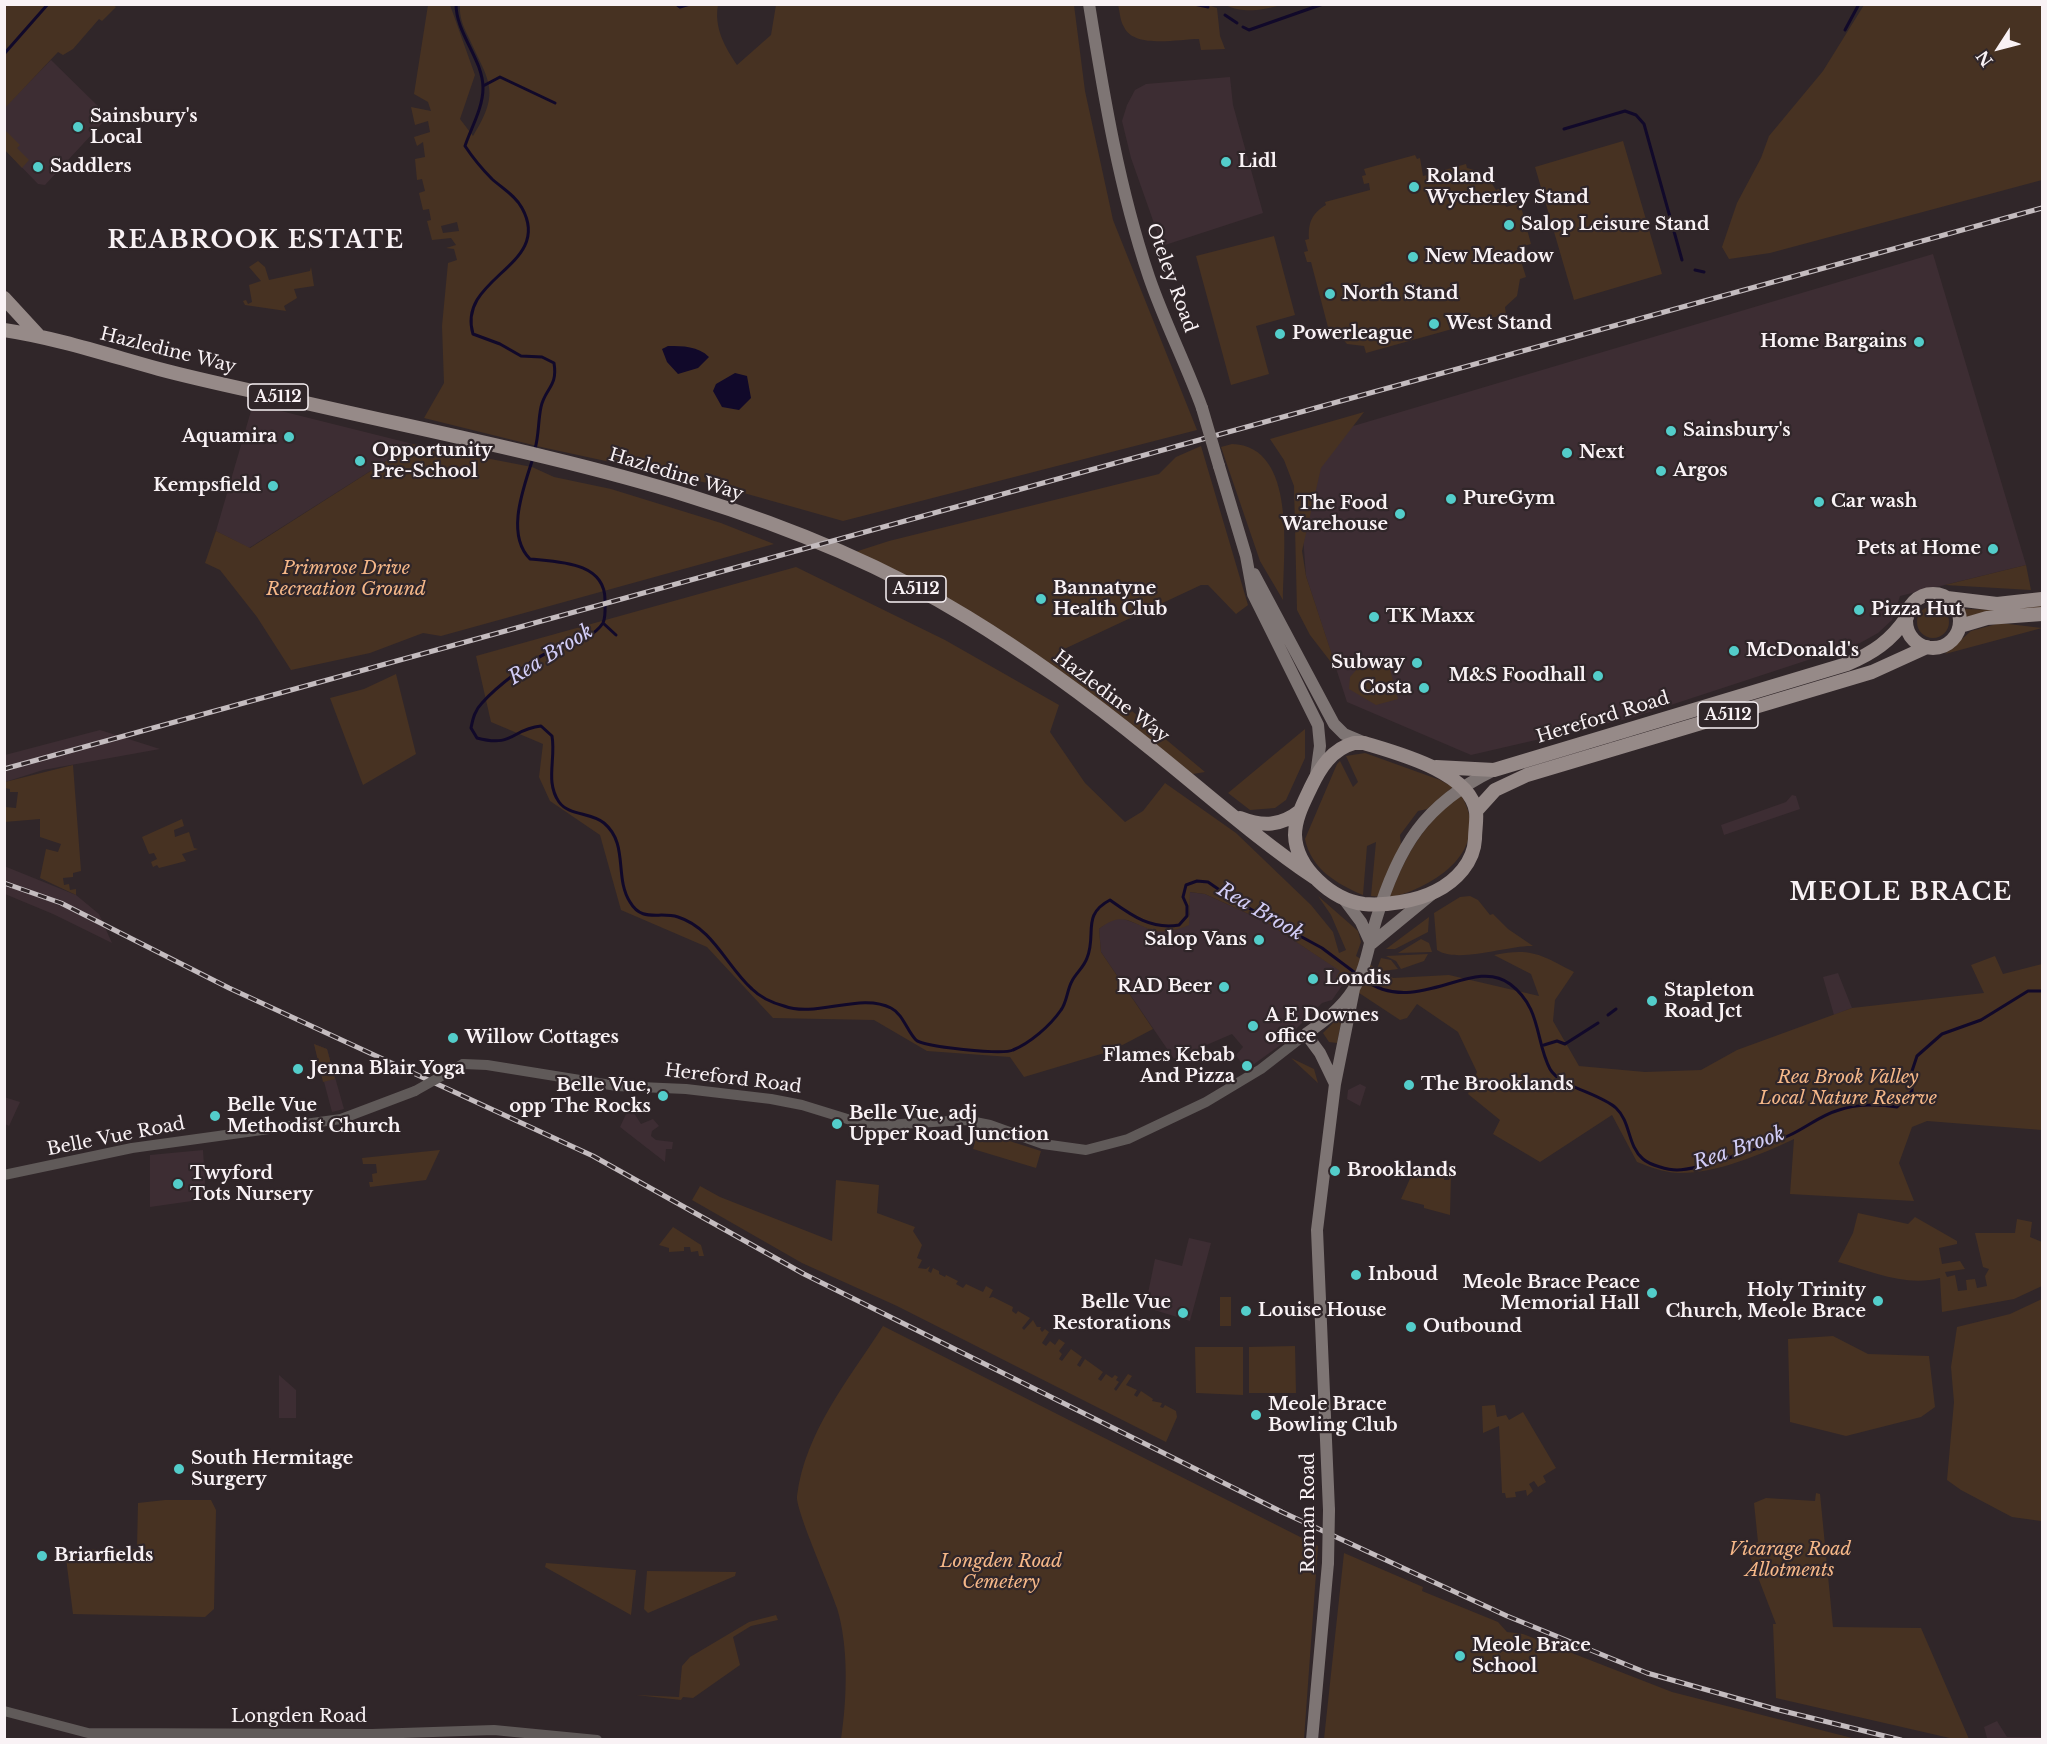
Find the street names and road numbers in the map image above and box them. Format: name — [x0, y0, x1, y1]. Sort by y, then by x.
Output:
street label: Oteley Road — [1141, 220, 1201, 336]
street label: Hazledine Way — [98, 324, 238, 378]
road number: A5112 — [248, 384, 308, 410]
street label: Hazledine Way — [606, 444, 746, 506]
road number: A5112 — [886, 576, 946, 602]
street label: Hazledine Way — [1049, 646, 1173, 748]
street label: Hereford Road — [1534, 688, 1672, 748]
road number: A5112 — [1698, 702, 1758, 728]
street label: Hereford Road — [663, 1060, 803, 1098]
street label: Belle Vue Road — [45, 1113, 187, 1161]
street label: Roman Road — [1298, 1453, 1320, 1573]
street label: Longden Road — [231, 1706, 367, 1728]

